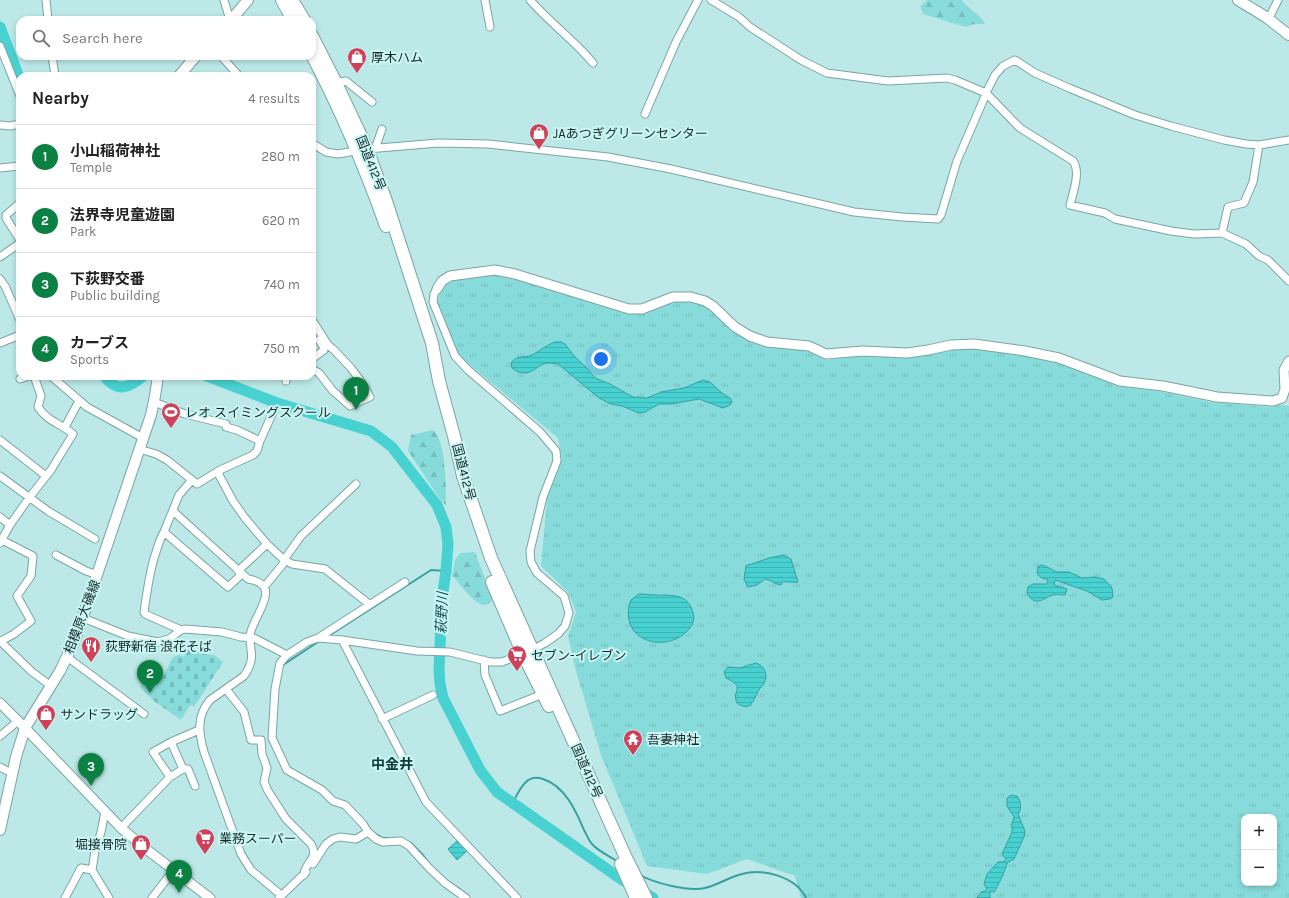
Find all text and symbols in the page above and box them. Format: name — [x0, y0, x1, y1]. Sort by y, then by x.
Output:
search box — [16, 16, 316, 60]
icon: search — [30, 27, 52, 49]
text: Search here — [62, 29, 143, 47]
shop icon: 厚木ハム — [346, 46, 368, 74]
place label: 厚木ハム — [371, 50, 423, 65]
text: Nearby — [32, 88, 89, 108]
text: 4 results — [248, 91, 300, 106]
shop icon: JAあつぎグリーンセンター — [528, 122, 550, 150]
place label: JAあつぎグリーンセンター — [553, 126, 708, 141]
street label: 国道412号 — [353, 133, 389, 193]
text: 小山稲荷神社 — [70, 142, 160, 160]
text: 1 — [43, 149, 47, 164]
text: 280 m — [262, 149, 300, 164]
text: Temple — [70, 160, 112, 175]
text: 法界寺児童遊園 — [70, 206, 175, 224]
text: 2 — [41, 213, 49, 228]
text: 620 m — [262, 213, 300, 228]
text: Park — [70, 224, 96, 239]
text: 下荻野交番 — [70, 270, 145, 288]
text: 3 — [41, 277, 49, 292]
text: 740 m — [264, 277, 300, 292]
text: Public building — [70, 288, 160, 303]
text: カーブス — [70, 334, 129, 352]
text: 4 — [41, 341, 49, 356]
text: 750 m — [264, 341, 300, 356]
your location — [591, 349, 611, 369]
text: Sports — [70, 352, 109, 367]
pin: 1 — [343, 377, 369, 410]
sports icon: レオ スイミングスクール — [160, 401, 182, 429]
place label: レオ スイミングスクール — [185, 405, 331, 420]
street label: 国道412号 — [449, 442, 479, 502]
street label: 相模原大磯線 — [61, 578, 103, 656]
water label: 萩野川 — [433, 590, 451, 634]
restaurant icon: 荻野新宿 浪花そば — [80, 635, 102, 663]
place label: 荻野新宿 浪花そば — [105, 639, 212, 654]
supermarket icon: セブン-イレブン — [506, 644, 528, 672]
place label: セブン-イレブン — [531, 648, 627, 663]
pin: 2 — [137, 660, 163, 693]
shop icon: サンドラッグ — [35, 703, 57, 731]
place label: サンドラッグ — [60, 707, 138, 722]
temple icon: 吾妻神社 — [622, 728, 644, 756]
place label: 吾妻神社 — [647, 732, 699, 747]
street label: 国道412号 — [568, 741, 606, 801]
pin: 3 — [78, 753, 104, 786]
district label: 中金井 — [371, 756, 413, 773]
map controls — [1241, 814, 1277, 886]
button: + — [1241, 814, 1277, 850]
supermarket icon: 業務スーパー — [194, 827, 216, 855]
place label: 業務スーパー — [219, 831, 297, 846]
shop icon: 堀接骨院 — [130, 833, 152, 861]
place label: 堀接骨院 — [75, 837, 127, 852]
button: − — [1241, 850, 1277, 886]
pin: 4 — [166, 860, 192, 893]

